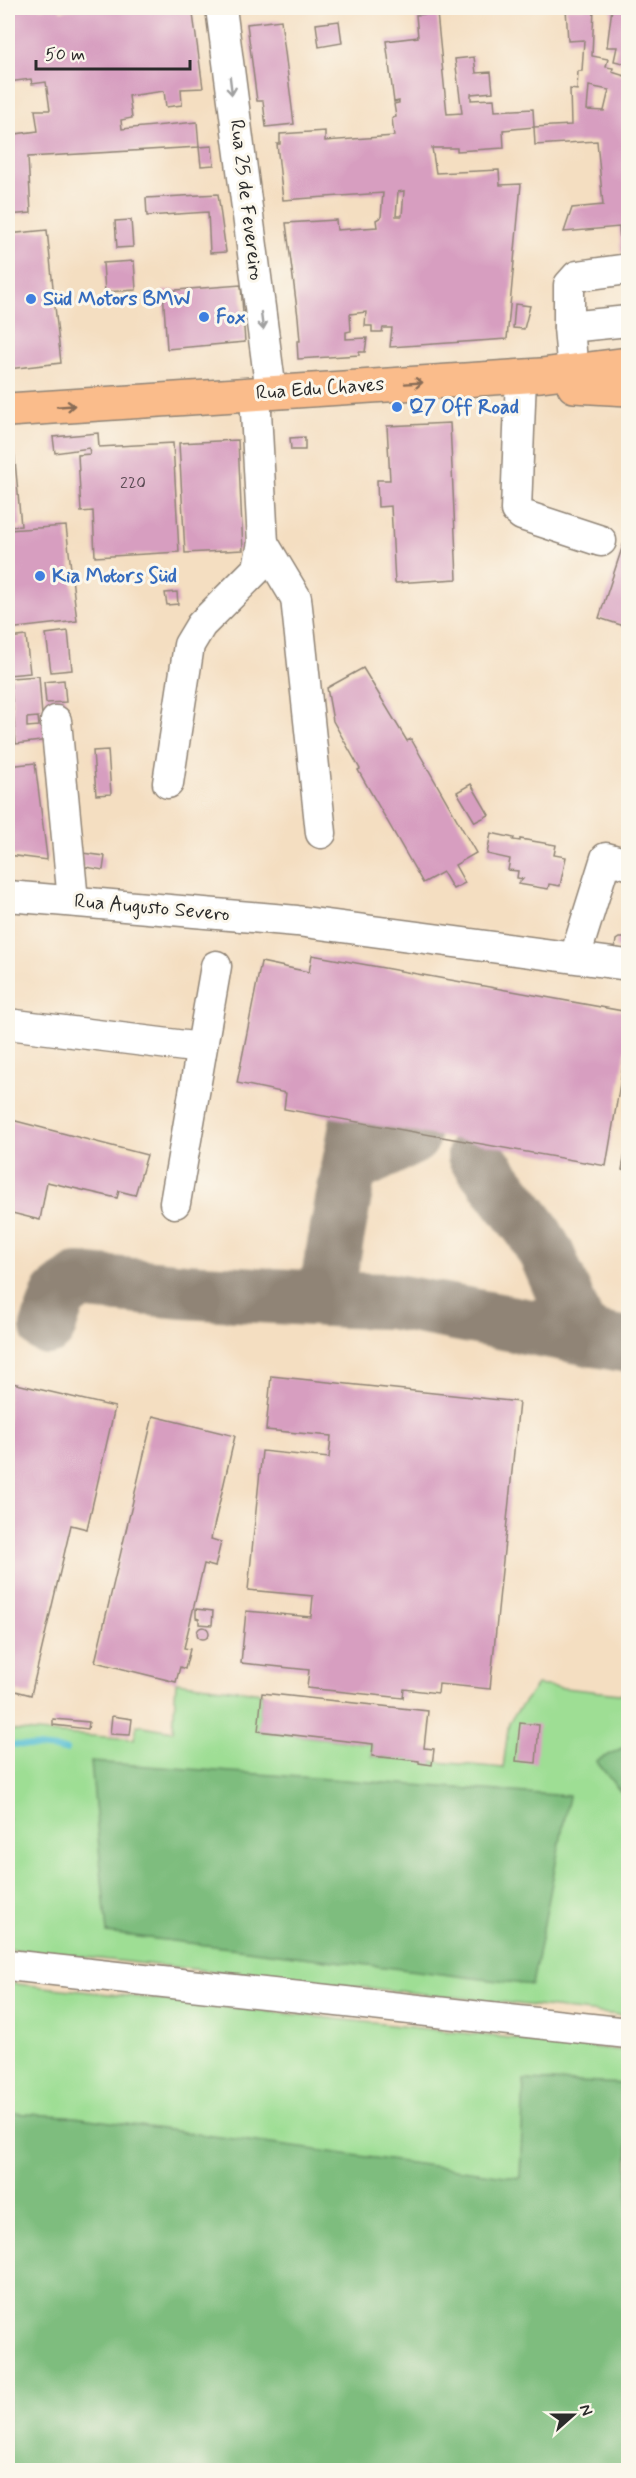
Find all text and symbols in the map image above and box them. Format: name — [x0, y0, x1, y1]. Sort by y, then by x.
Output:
scale bar — [36, 33, 190, 71]
text: 50 m — [45, 43, 85, 67]
one-way arrow — [226, 76, 237, 96]
street label: Rua 25 de Fevereiro — [223, 118, 269, 282]
place label: Süd Motors BMW — [43, 286, 191, 313]
marker: Süd Motors BMW — [24, 292, 38, 306]
place label: Fox — [216, 304, 245, 331]
marker: Fox — [197, 310, 211, 324]
one-way arrow — [257, 311, 268, 331]
street label: Rua Edu Chaves — [255, 371, 385, 407]
one-way arrow — [403, 377, 423, 388]
place label: Q7 Off Road — [409, 394, 519, 421]
one-way arrow — [55, 400, 75, 411]
marker: Q7 Off Road — [390, 400, 404, 414]
house number: 220 — [120, 473, 146, 494]
place label: Kia Motors Süd — [52, 563, 177, 590]
marker: Kia Motors Süd — [33, 569, 47, 583]
street label: Rua Augusto Severo — [73, 888, 231, 928]
north arrow — [543, 2385, 603, 2445]
text: N — [574, 2401, 597, 2419]

